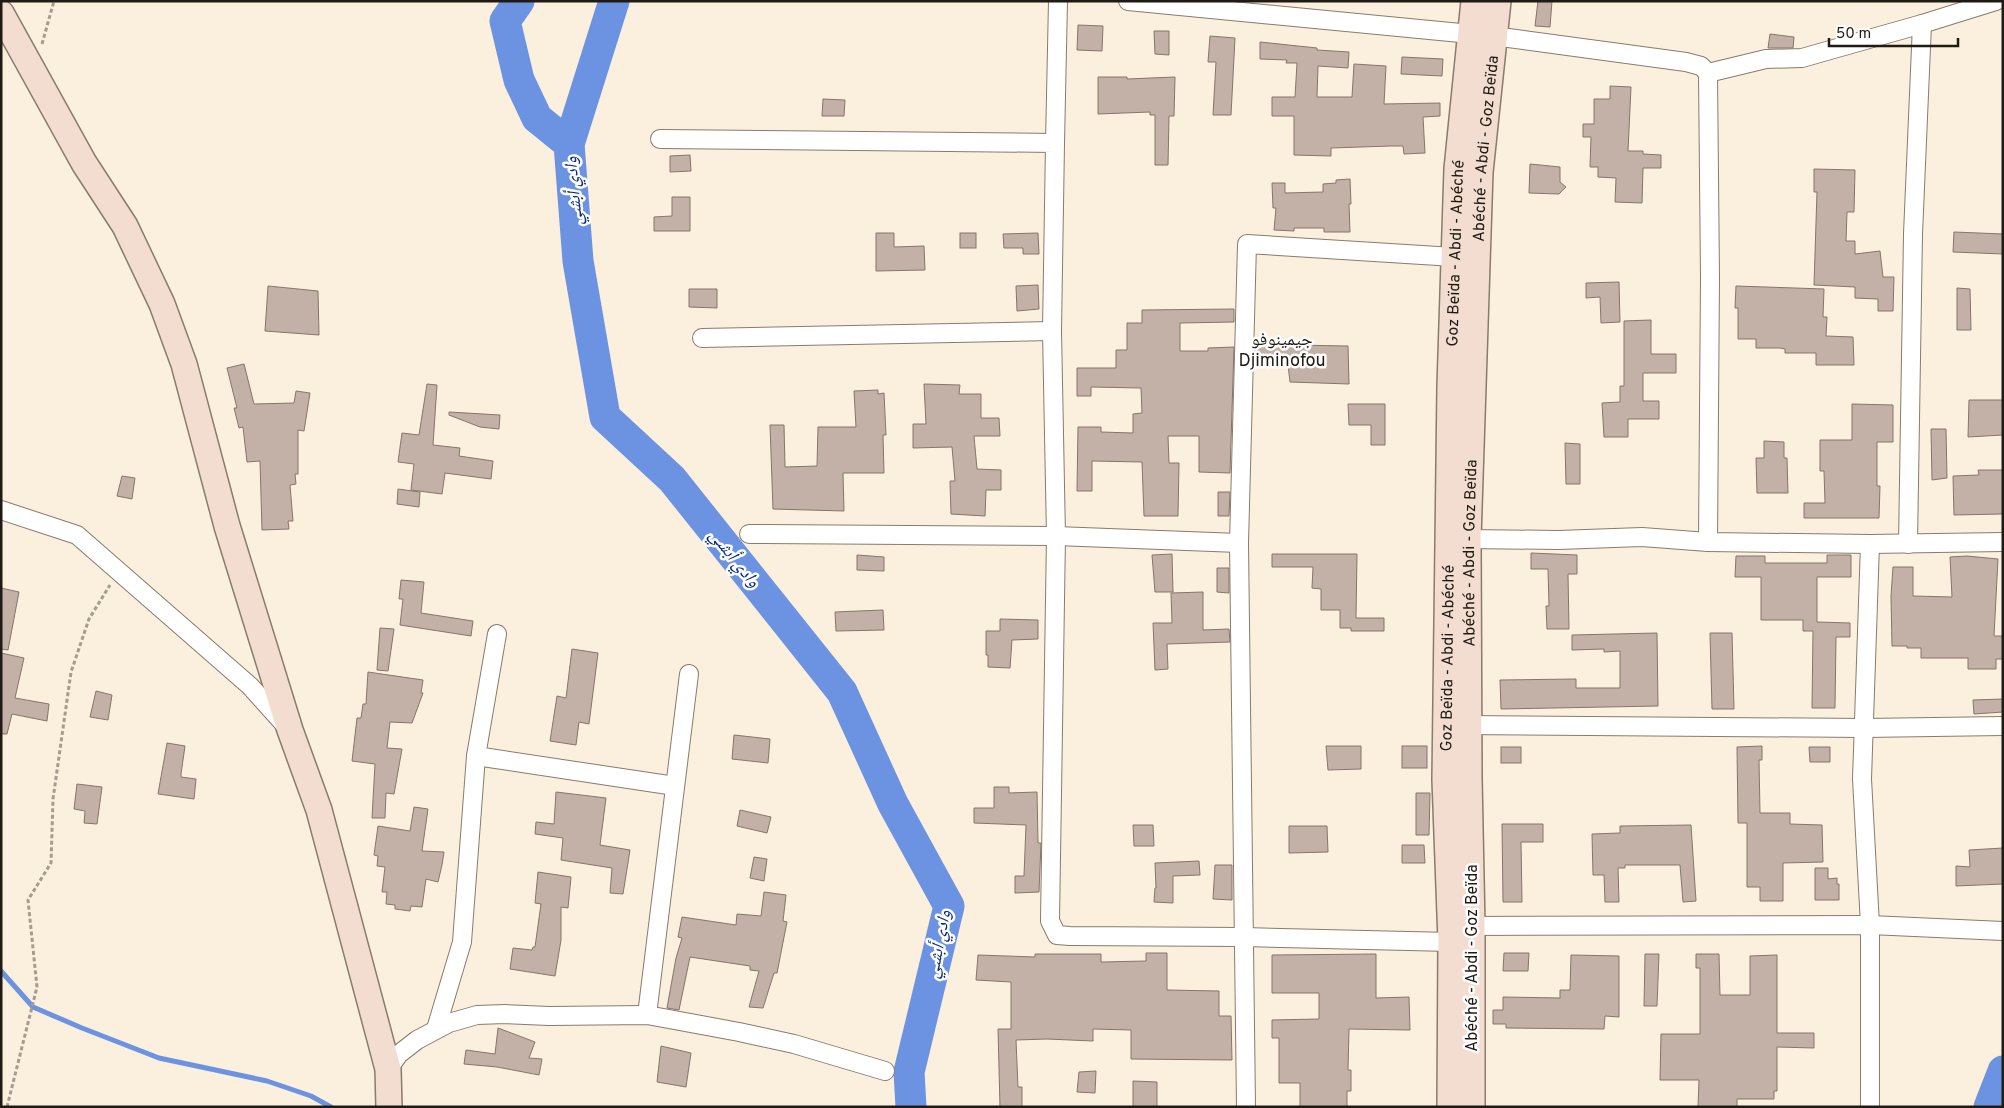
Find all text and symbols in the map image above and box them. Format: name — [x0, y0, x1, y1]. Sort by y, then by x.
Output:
scale bar — [1829, 15, 1958, 47]
text: 50 m — [1836, 25, 1871, 44]
street label: Abéché - Abdi - Goz Beïda — [1470, 54, 1504, 242]
water label: وادي أبشي — [559, 155, 591, 226]
street label: Goz Beïda - Abdi - Abéché — [1443, 159, 1470, 347]
district label: جيمينوفو Djiminofou — [1238, 329, 1326, 373]
street label: Abéché - Abdi - Goz Beïda — [1460, 459, 1483, 647]
water label: وادي أبشي — [702, 524, 765, 594]
street label: Goz Beïda - Abdi - Abéché — [1437, 565, 1460, 752]
street label: Abéché - Abdi - Goz Beïda — [1463, 864, 1483, 1052]
water label: وادي أبشي — [921, 908, 959, 981]

